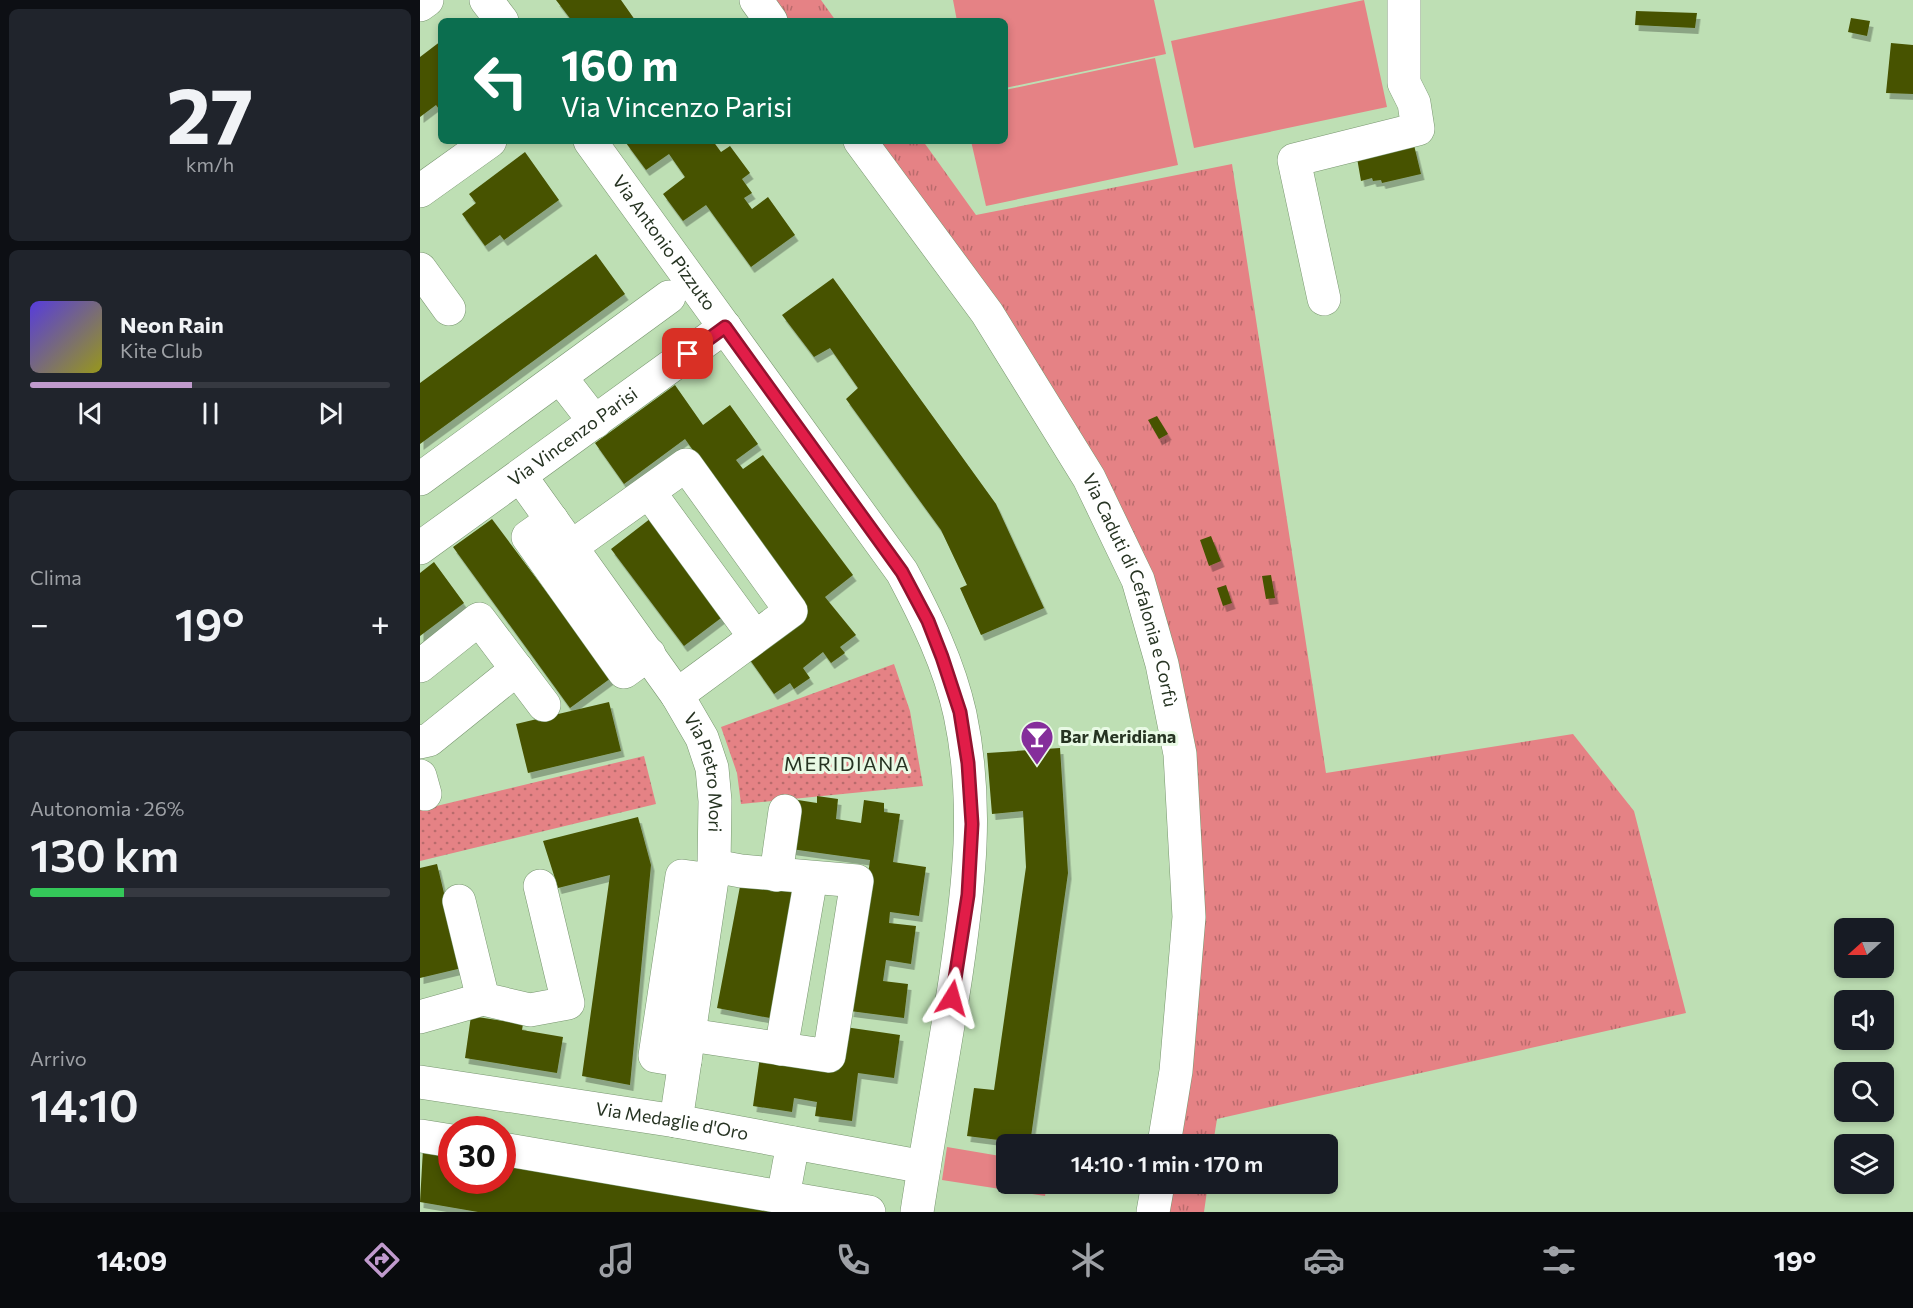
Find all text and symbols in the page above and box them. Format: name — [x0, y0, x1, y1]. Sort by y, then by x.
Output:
text: 160 m — [561, 38, 679, 90]
icon: left — [462, 42, 540, 120]
text: 27 — [167, 65, 253, 160]
text: Via Vincenzo Parisi — [561, 90, 792, 123]
text: km/h — [186, 152, 234, 176]
street label: Via Antonio Pizzuto — [608, 171, 721, 314]
text: Neon Rain — [120, 311, 224, 338]
pin — [662, 328, 713, 379]
icon: arrive — [671, 337, 704, 370]
text: Kite Club — [120, 338, 203, 362]
street label: Via Vincenzo Parisi — [503, 382, 641, 491]
icon: previous — [74, 397, 107, 430]
icon: pause — [194, 397, 227, 430]
icon: next — [314, 397, 347, 430]
street label: Via Caduti di Cefalonia e Corfù — [1078, 469, 1182, 709]
text: Clima — [30, 565, 82, 589]
text: 19° — [175, 595, 244, 650]
text: − — [30, 602, 49, 643]
text: + — [371, 602, 390, 643]
street label: Via Pietro Mori — [680, 708, 728, 832]
bar icon: Bar Meridiana — [1019, 719, 1055, 766]
place label: Bar Meridiana — [1060, 725, 1176, 747]
district label: MERIDIANA — [784, 751, 910, 775]
text: Autonomia · 26% — [30, 796, 184, 820]
text: 130 km — [30, 826, 179, 881]
north arrow — [1834, 918, 1894, 978]
map controls — [1834, 918, 1894, 1194]
position arrow — [920, 966, 984, 1030]
button: sound — [1834, 990, 1894, 1050]
text: Arrivo — [30, 1046, 87, 1070]
button: search — [1834, 1062, 1894, 1122]
text: 14:10 — [30, 1076, 139, 1131]
street label: Via Medaglie d'Oro — [594, 1097, 750, 1144]
speed limit sign: 30 — [438, 1116, 516, 1194]
button: layers — [1834, 1134, 1894, 1194]
text: 14:10 · 1 min · 170 m — [1071, 1150, 1263, 1177]
icon: directions — [361, 1239, 403, 1281]
icon: music — [596, 1239, 638, 1281]
icon: phone — [832, 1239, 874, 1281]
icon: climate — [1067, 1239, 1109, 1281]
icon: car — [1303, 1239, 1345, 1281]
icon: filters — [1538, 1239, 1580, 1281]
text: 14:09 — [97, 1244, 167, 1277]
text: 19° — [1774, 1244, 1816, 1277]

